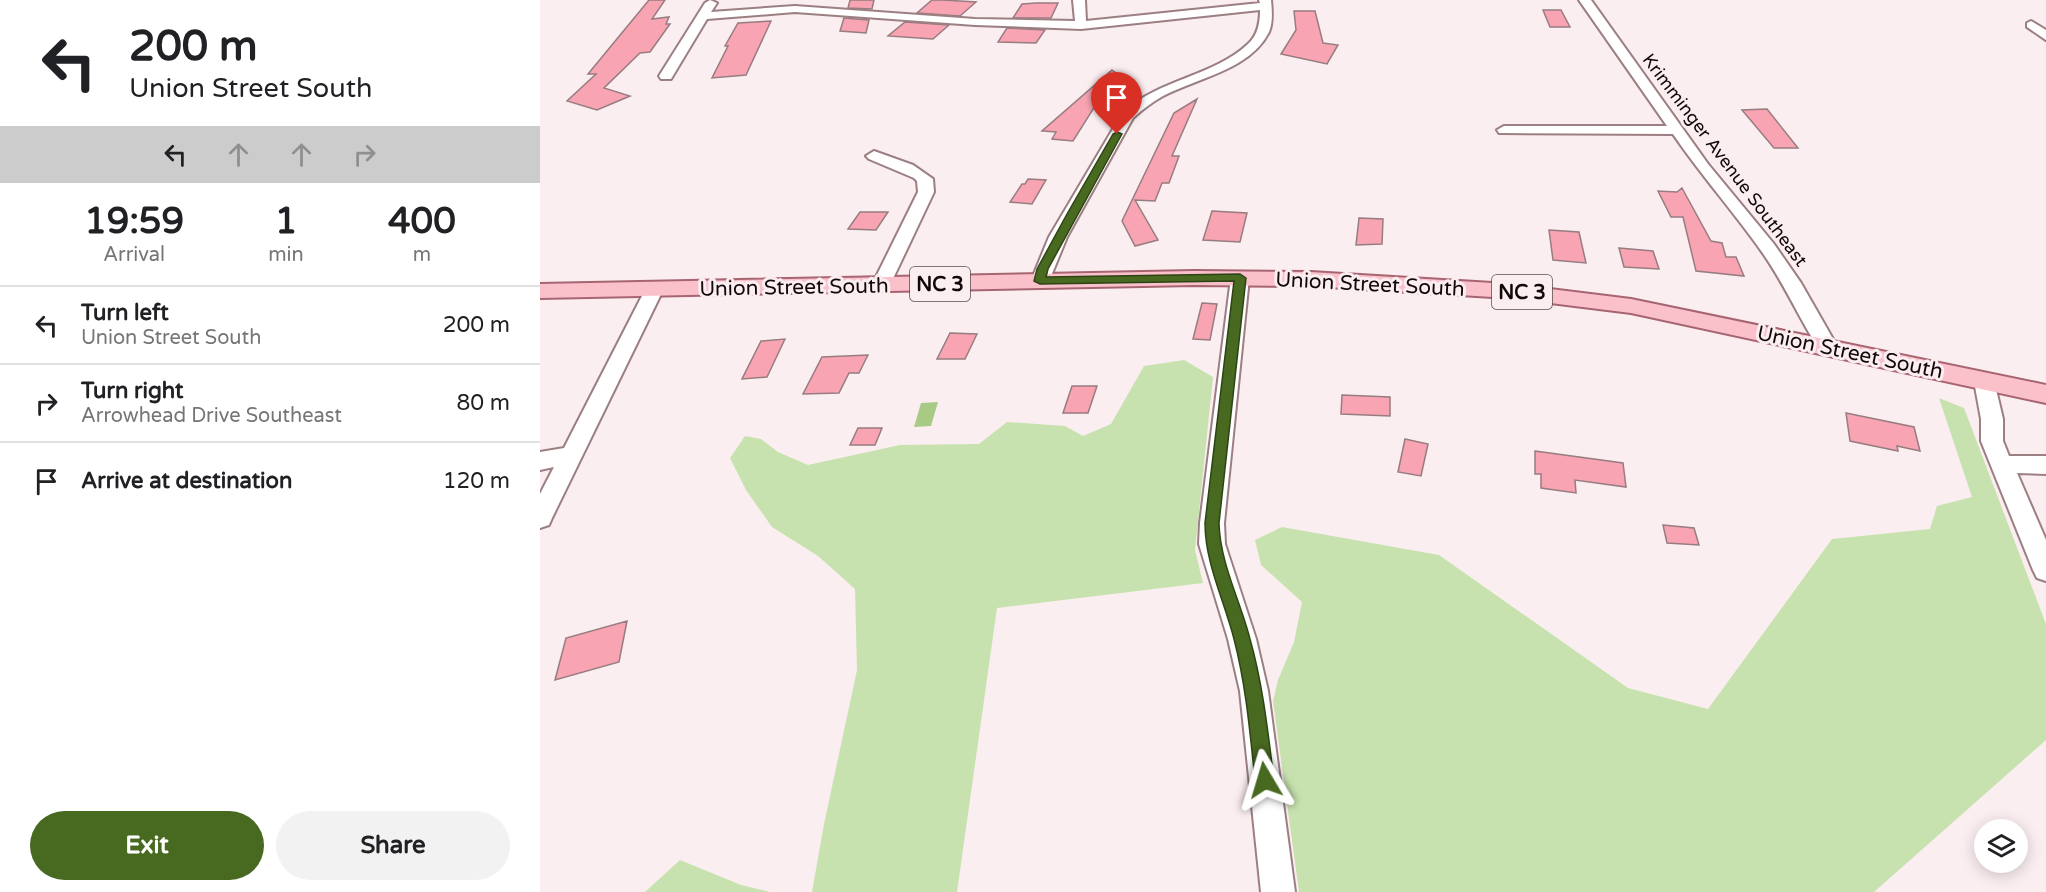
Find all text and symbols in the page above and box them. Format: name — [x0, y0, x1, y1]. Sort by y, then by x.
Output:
text: 200 m — [129, 21, 258, 72]
icon: left — [30, 24, 108, 102]
street label: Krimminger Avenue Southeast — [1638, 49, 1812, 271]
text: Union Street South — [129, 72, 372, 105]
pin — [1091, 72, 1142, 134]
icon: arrive — [1100, 81, 1133, 114]
icon: left — [159, 138, 192, 171]
icon: ahead — [222, 138, 255, 171]
icon: ahead — [285, 138, 318, 171]
icon: right — [348, 138, 381, 171]
text: 19:59 — [84, 200, 184, 243]
text: 1 — [275, 200, 297, 243]
text: 400 — [388, 200, 456, 243]
text: Arrival — [103, 243, 165, 267]
text: min — [268, 243, 304, 267]
text: m — [413, 243, 431, 267]
road number: NC 3 — [910, 267, 970, 301]
street label: Union Street South — [1275, 267, 1465, 302]
street label: Union Street South — [699, 273, 889, 302]
road number: NC 3 — [1492, 275, 1552, 309]
text: Turn left — [81, 300, 169, 326]
icon: left — [30, 309, 63, 342]
text: 200 m — [443, 312, 510, 338]
street label: Union Street South — [1755, 321, 1945, 384]
text: Union Street South — [81, 326, 261, 350]
text: Turn right — [81, 378, 183, 404]
icon: right — [30, 387, 63, 420]
text: 80 m — [456, 390, 510, 416]
text: Arrowhead Drive Southeast — [81, 404, 342, 428]
icon: arrive — [30, 465, 63, 498]
text: Arrive at destination — [81, 468, 292, 494]
text: 120 m — [443, 468, 510, 494]
position arrow — [1233, 748, 1297, 812]
button: Exit — [30, 811, 264, 880]
button: Share — [276, 811, 510, 880]
map controls — [1974, 819, 2028, 873]
button: layers — [1974, 819, 2028, 873]

